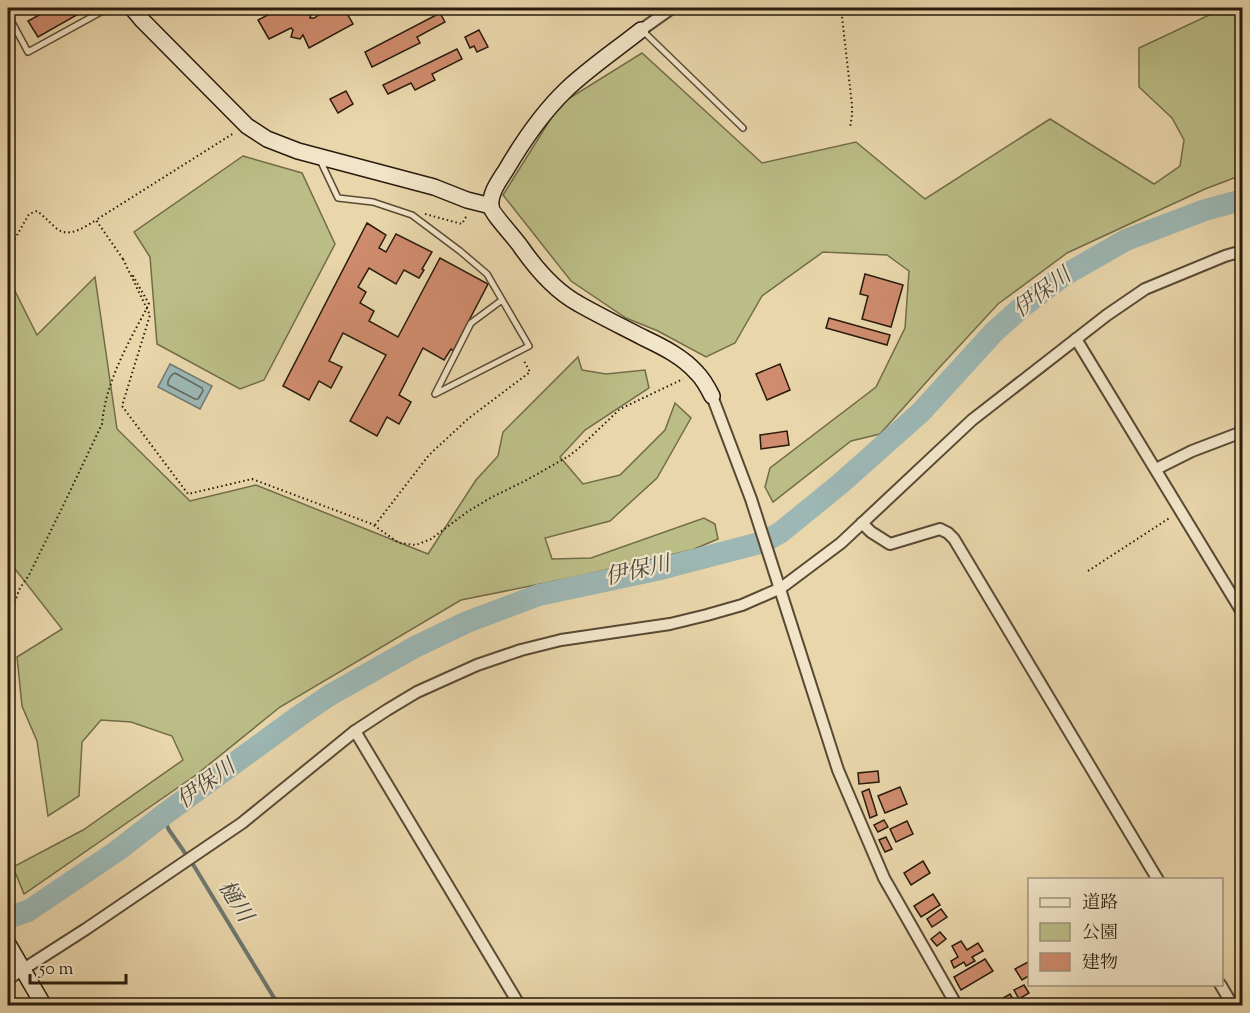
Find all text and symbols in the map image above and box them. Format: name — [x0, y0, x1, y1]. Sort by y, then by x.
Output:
water label: 伊保川 — [1007, 260, 1081, 327]
water label: 伊保川 — [602, 549, 676, 595]
water label: 伊保川 — [171, 751, 245, 817]
water label: 樋川 — [209, 875, 260, 931]
legend — [1028, 878, 1223, 986]
text: 道路 — [1082, 891, 1118, 917]
text: 公園 — [1082, 921, 1118, 947]
scale bar — [30, 947, 126, 985]
text: 建物 — [1082, 951, 1118, 977]
text: 50 m — [38, 957, 74, 983]

